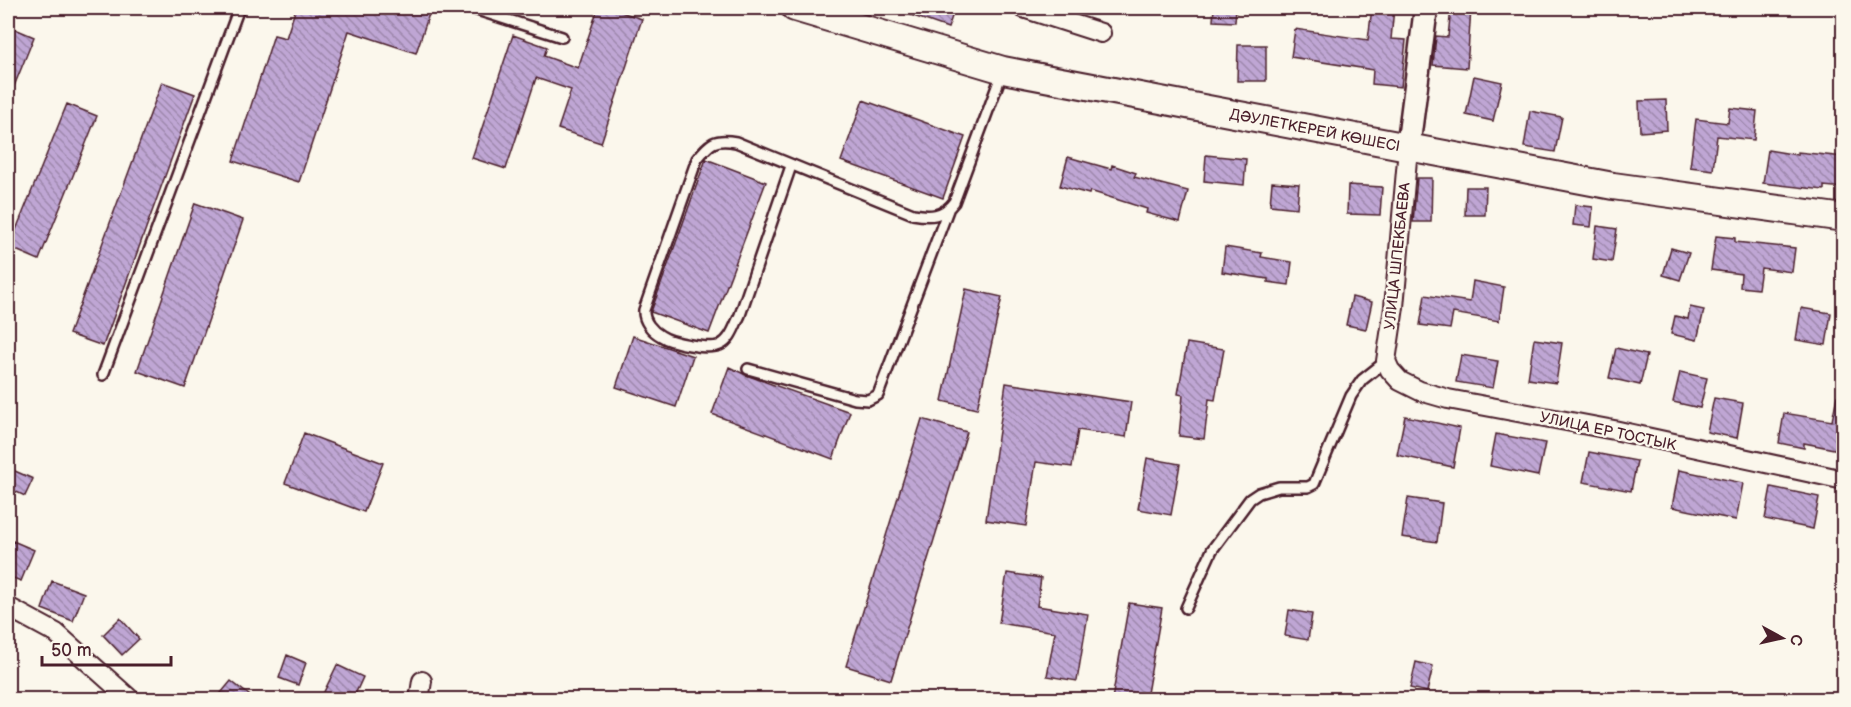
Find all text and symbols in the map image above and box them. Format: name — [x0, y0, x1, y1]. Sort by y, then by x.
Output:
street label: ДӘУЛЕТКЕРЕЙ КӨШЕСІ — [1228, 105, 1402, 156]
street label: УЛИЦА ШПЕКБАЕВА — [1380, 181, 1415, 331]
street label: УЛИЦА ЕР ТОСТЫК — [1538, 408, 1678, 455]
north arrow — [1752, 608, 1812, 668]
scale bar — [42, 629, 171, 667]
text: С — [1785, 633, 1806, 647]
text: 50 m — [51, 640, 92, 661]

